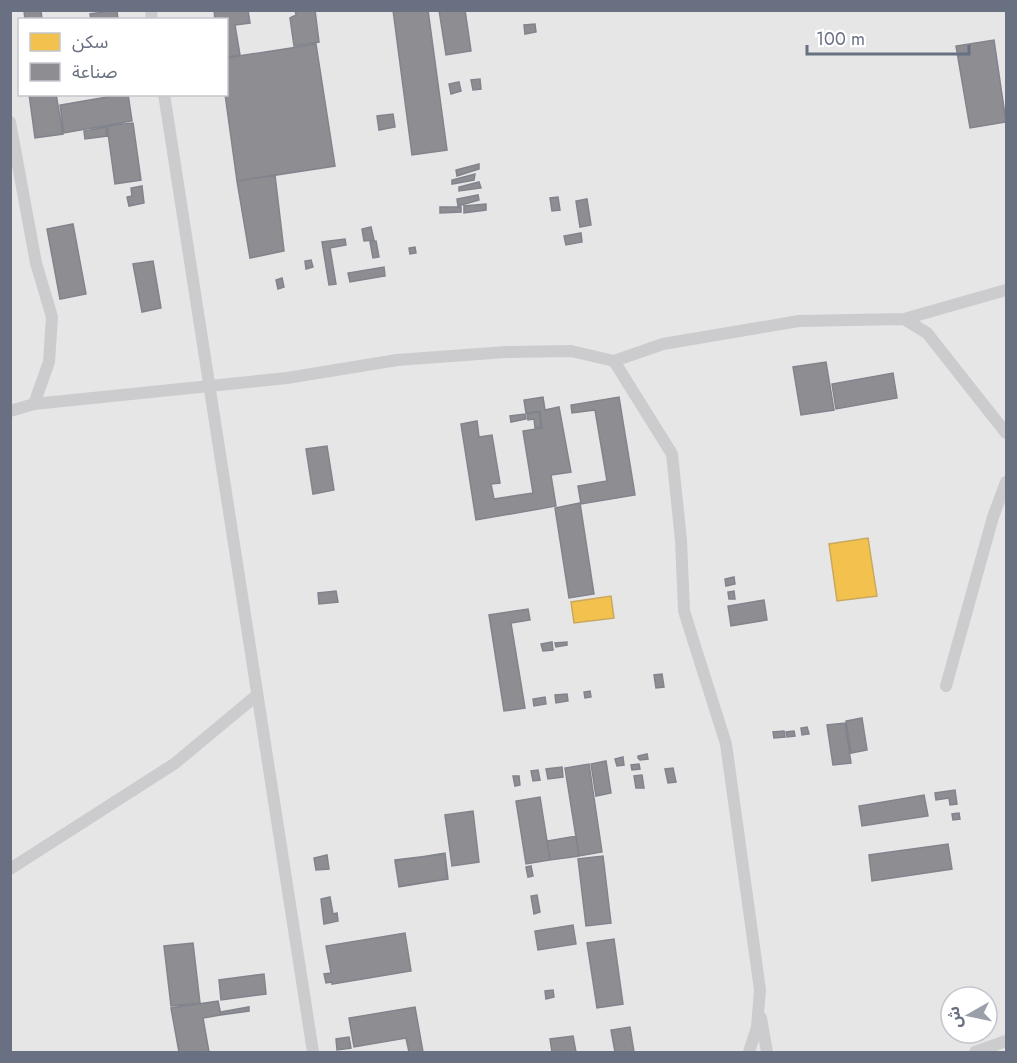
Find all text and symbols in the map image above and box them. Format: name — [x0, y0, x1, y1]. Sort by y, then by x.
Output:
legend — [18, 18, 228, 96]
scale bar — [807, 18, 969, 56]
text: 100 m — [816, 26, 865, 52]
text: سكن — [72, 29, 108, 55]
text: صناعة — [72, 59, 117, 85]
north arrow — [939, 985, 999, 1045]
text: ش — [942, 1005, 968, 1030]

